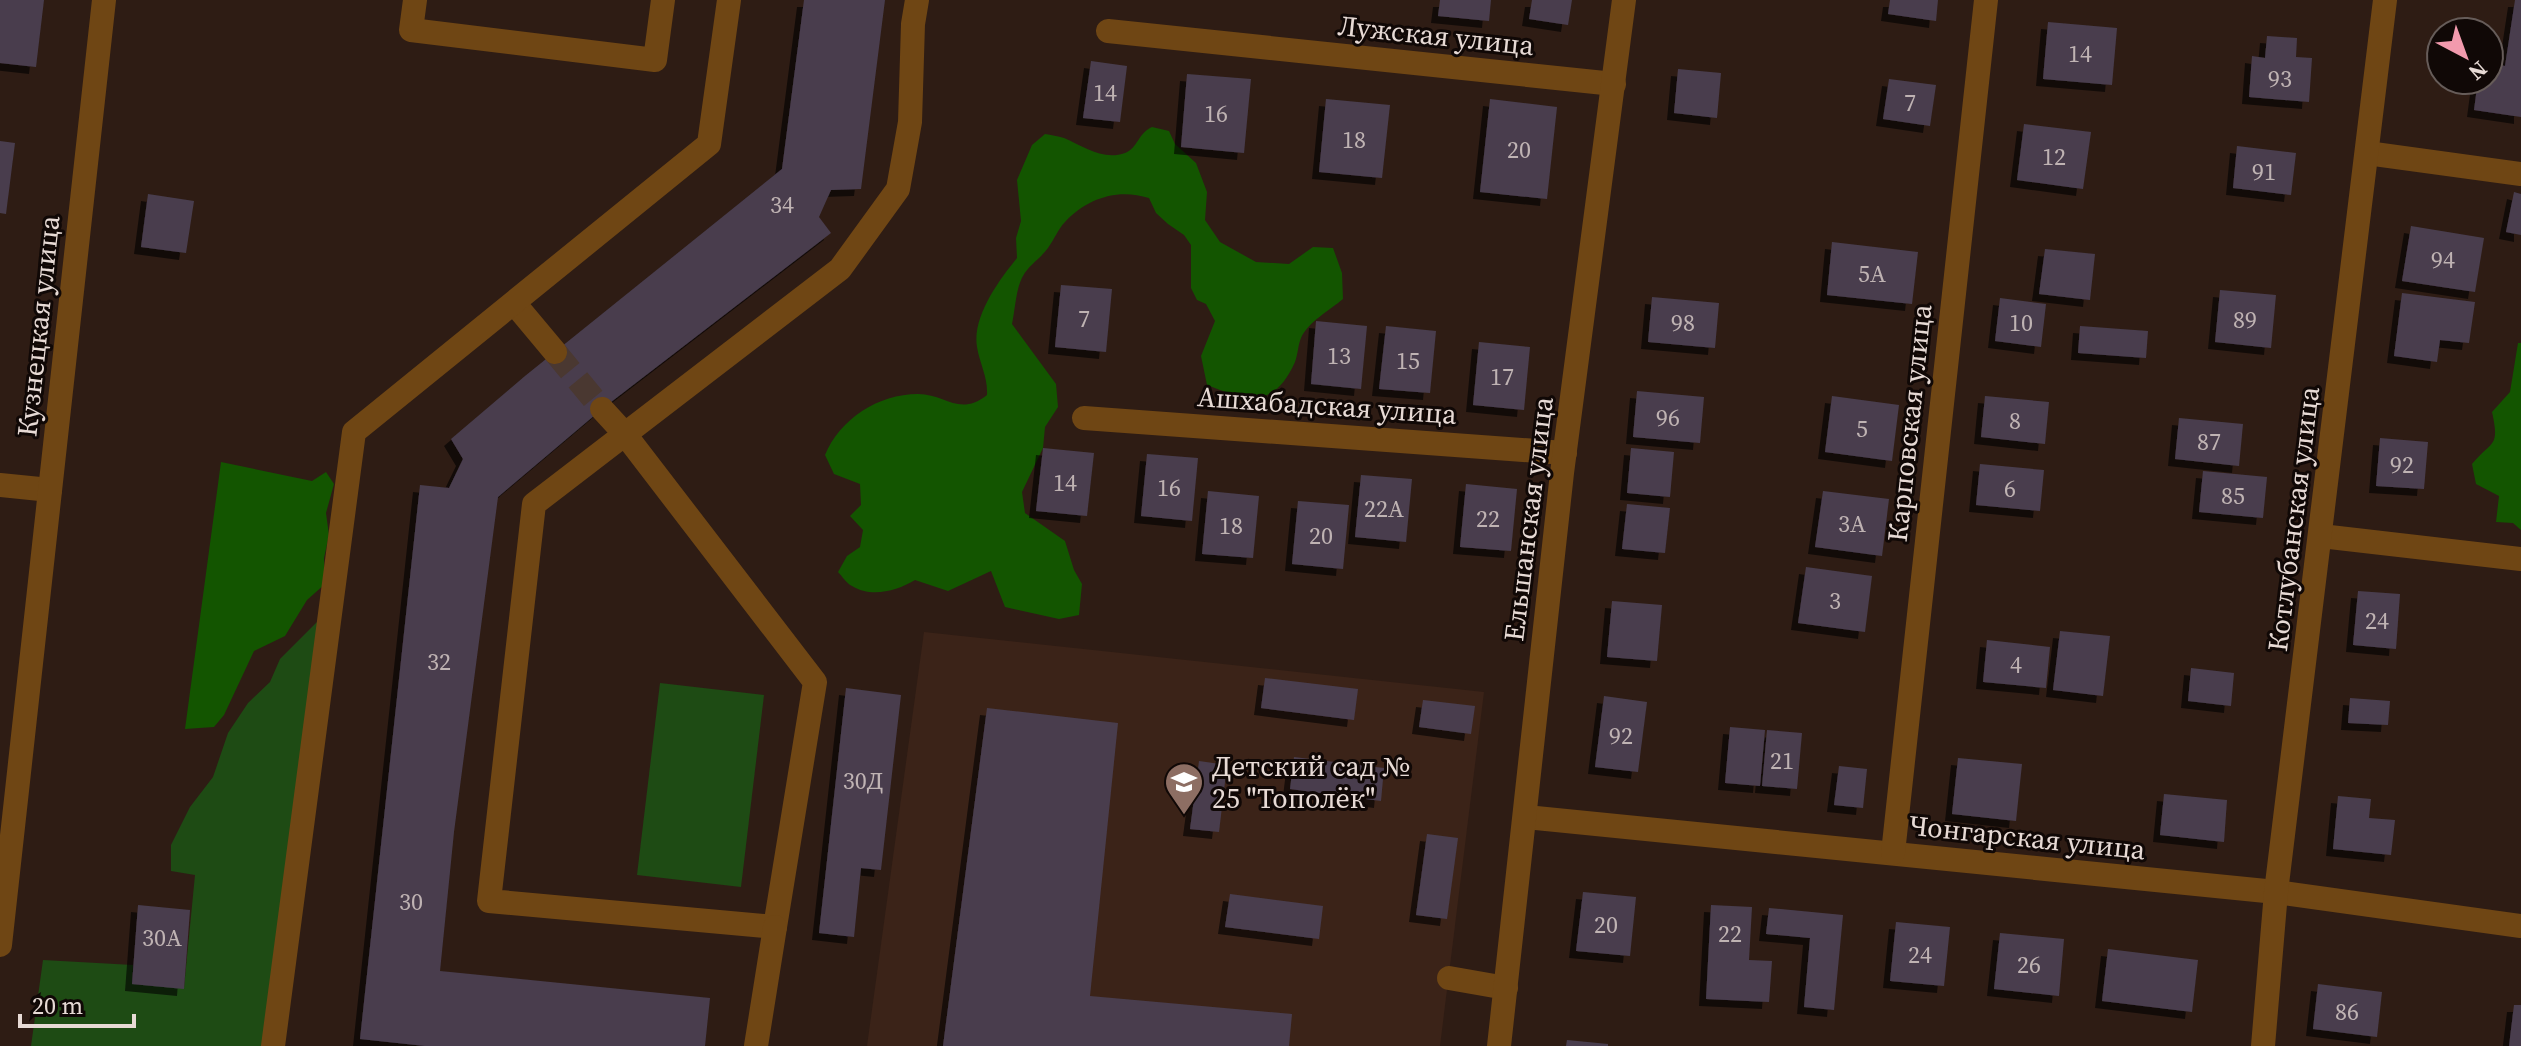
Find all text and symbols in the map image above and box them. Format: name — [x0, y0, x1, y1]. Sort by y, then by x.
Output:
street label: Лужская улица — [1336, 6, 1537, 64]
north arrow — [2425, 16, 2505, 96]
house number: 14 — [2068, 37, 2092, 70]
text: N — [2462, 55, 2494, 88]
house number: 93 — [2268, 62, 2292, 95]
house number: 14 — [1093, 76, 1117, 109]
house number: 7 — [1904, 86, 1916, 119]
house number: 16 — [1204, 97, 1228, 130]
house number: 18 — [1342, 123, 1366, 156]
house number: 20 — [1507, 133, 1531, 166]
house number: 12 — [2042, 140, 2066, 173]
house number: 91 — [2252, 155, 2276, 188]
house number: 34 — [770, 188, 794, 221]
street label: Кузнецкая улица — [8, 213, 69, 438]
house number: 94 — [2431, 243, 2455, 276]
house number: 5А — [1858, 257, 1886, 290]
house number: 7 — [1078, 302, 1090, 335]
street label: Карповская улица — [1878, 302, 1940, 544]
house number: 89 — [2233, 303, 2257, 336]
house number: 98 — [1671, 306, 1695, 339]
house number: 10 — [2009, 306, 2033, 339]
house number: 13 — [1327, 339, 1351, 372]
house number: 15 — [1396, 344, 1420, 377]
house number: 17 — [1490, 360, 1514, 393]
street label: Ашхабадская улица — [1196, 377, 1459, 433]
street label: Котлубанская улица — [2258, 384, 2328, 654]
street label: Ельшанская улица — [1494, 394, 1562, 643]
house number: 96 — [1656, 401, 1680, 434]
house number: 8 — [2009, 404, 2021, 437]
house number: 5 — [1856, 412, 1868, 445]
house number: 87 — [2197, 425, 2221, 458]
house number: 92 — [2390, 448, 2414, 481]
house number: 14 — [1053, 466, 1077, 499]
house number: 16 — [1157, 471, 1181, 504]
house number: 6 — [2004, 472, 2016, 505]
house number: 85 — [2221, 479, 2245, 512]
house number: 22А — [1364, 492, 1404, 525]
house number: 22 — [1476, 502, 1500, 535]
house number: 3А — [1838, 507, 1866, 540]
house number: 18 — [1219, 509, 1243, 542]
house number: 20 — [1309, 519, 1333, 552]
house number: 3 — [1829, 584, 1841, 617]
house number: 24 — [2365, 604, 2389, 637]
house number: 32 — [427, 645, 451, 678]
house number: 4 — [2010, 648, 2022, 681]
house number: 92 — [1609, 719, 1633, 752]
house number: 21 — [1770, 744, 1794, 777]
place label: Детский сад № 25 "Тополёк" — [1212, 747, 1411, 817]
school or university icon: Детский сад № 25 "Тополёк" — [1163, 761, 1205, 816]
house number: 30Д — [843, 764, 883, 797]
street label: Чонгарская улица — [1907, 806, 2148, 868]
house number: 30 — [399, 885, 423, 918]
house number: 20 — [1594, 908, 1618, 941]
house number: 22 — [1718, 917, 1742, 950]
house number: 30А — [142, 921, 182, 954]
house number: 24 — [1908, 938, 1932, 971]
house number: 26 — [2017, 948, 2041, 981]
scale bar — [20, 978, 134, 1028]
text: 20 m — [32, 989, 83, 1022]
house number: 86 — [2335, 995, 2359, 1028]

